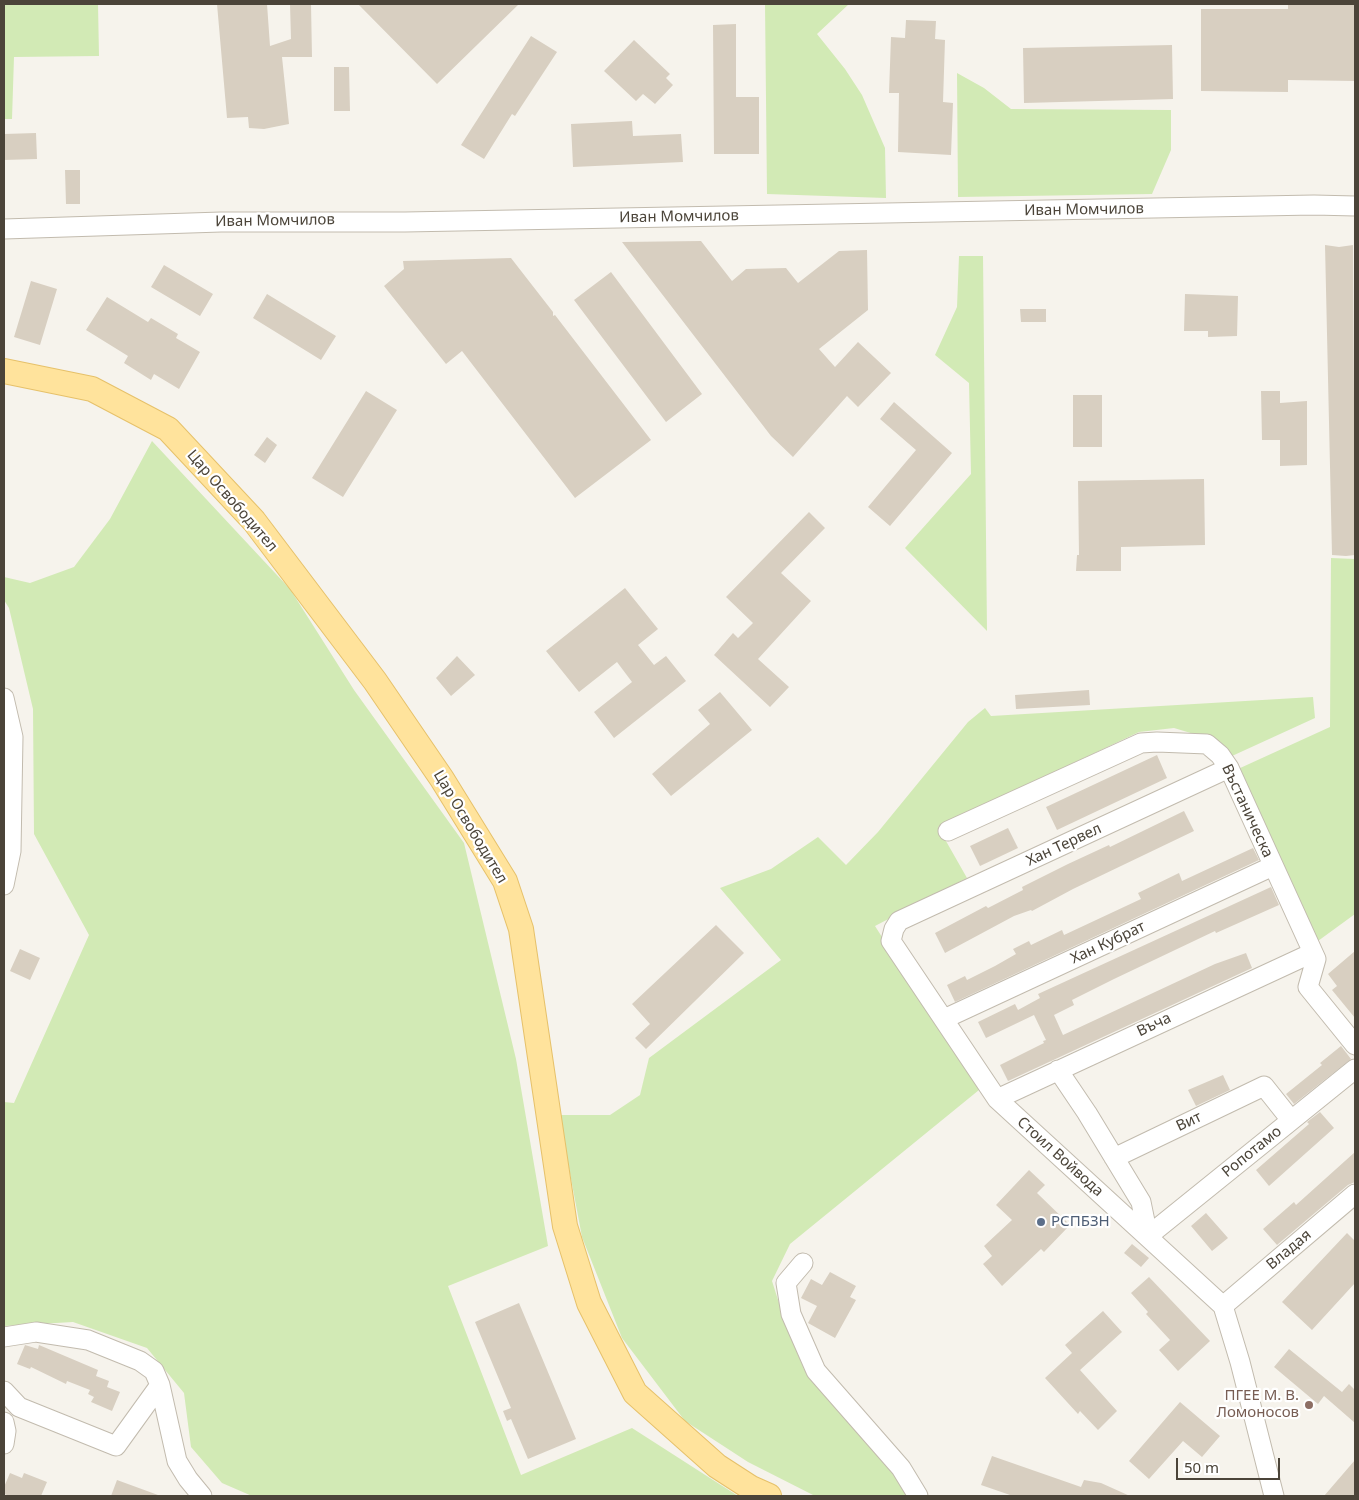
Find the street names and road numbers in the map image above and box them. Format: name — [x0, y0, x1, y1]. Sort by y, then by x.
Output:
street label: Иван Момчилов — [1024, 200, 1144, 220]
street label: Иван Момчилов — [619, 207, 739, 227]
street label: Иван Момчилов — [215, 211, 335, 231]
street label: Цар Освободител — [183, 447, 281, 555]
street label: Въстаническа — [1218, 762, 1276, 860]
street label: Цар Освободител — [429, 767, 511, 887]
street label: Хан Тервел — [1024, 820, 1104, 870]
street label: Хан Кубрат — [1068, 918, 1148, 968]
street label: Въча — [1134, 1009, 1174, 1041]
street label: Вит — [1173, 1108, 1205, 1136]
street label: Стоил Войвода — [1013, 1114, 1107, 1200]
street label: Ропотамо — [1219, 1123, 1285, 1181]
street label: Владая — [1263, 1226, 1315, 1274]

